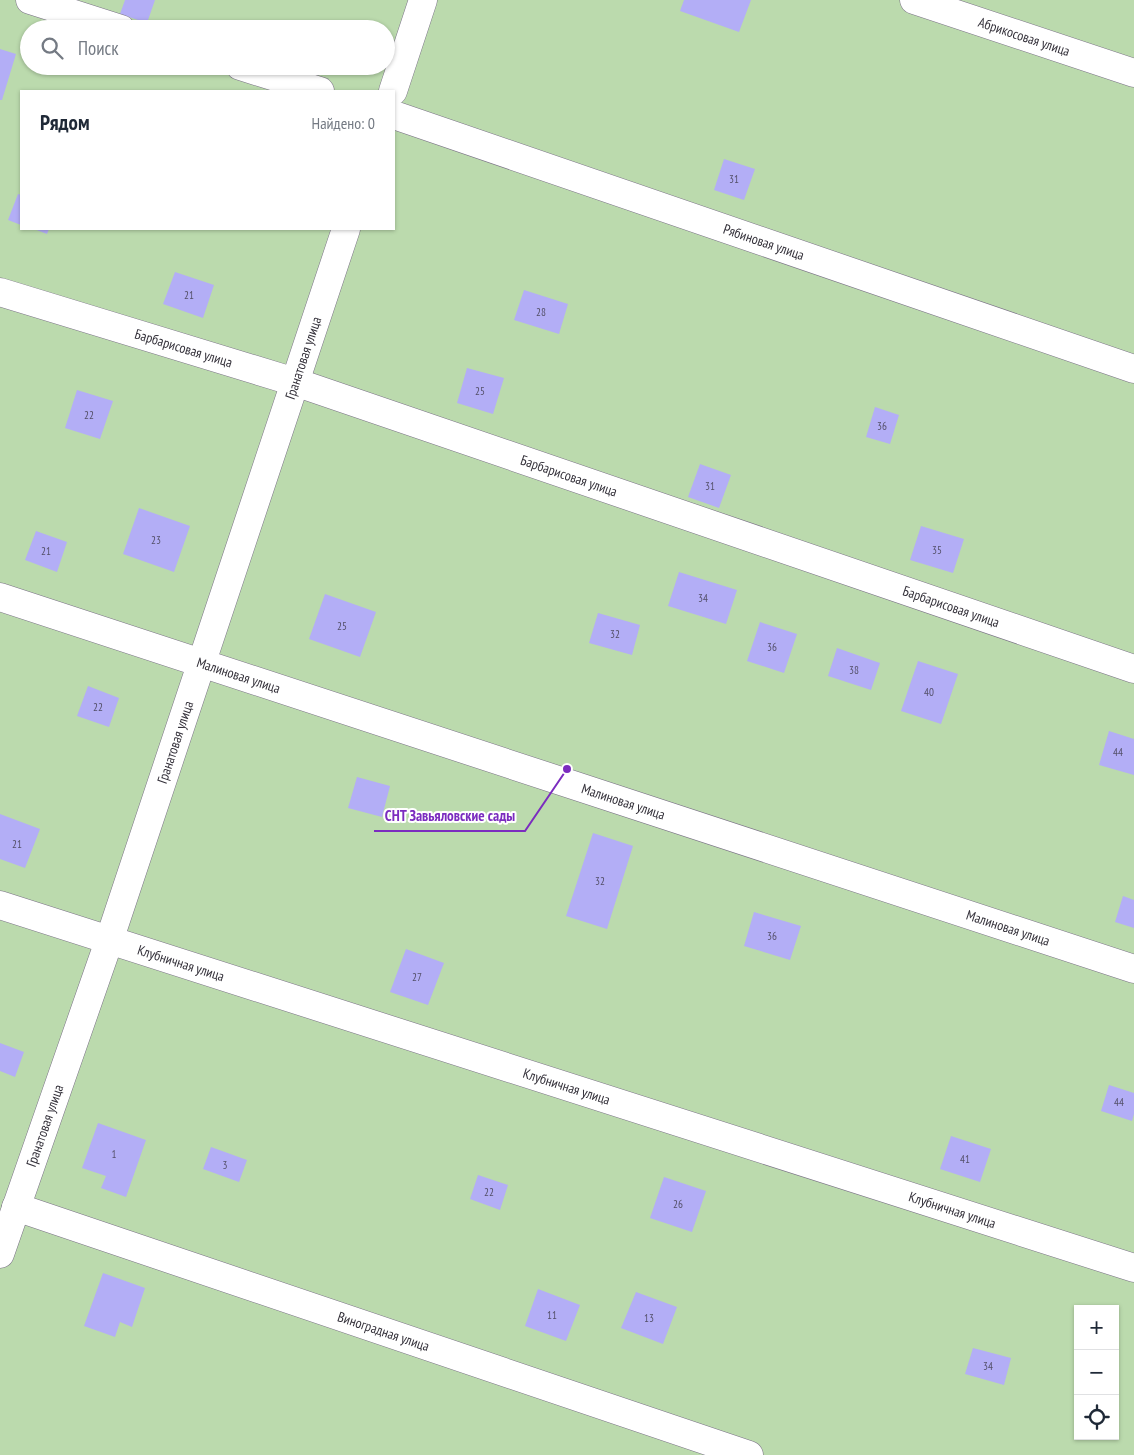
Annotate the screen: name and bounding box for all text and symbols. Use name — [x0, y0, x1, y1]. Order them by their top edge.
street label: Абрикосовая улица — [976, 13, 1072, 60]
search box — [20, 20, 395, 75]
icon: search — [38, 34, 66, 62]
text: Поиск — [78, 36, 119, 60]
text: Рядом — [40, 109, 90, 136]
text: Найдено: 0 — [312, 113, 375, 133]
house number: 31 — [729, 172, 739, 186]
street label: Рябиновая улица — [721, 220, 807, 264]
house number: 21 — [184, 288, 194, 302]
house number: 28 — [536, 305, 546, 319]
street label: Гранатовая улица — [281, 314, 325, 401]
street label: Барбарисовая улица — [133, 325, 235, 371]
house number: 25 — [475, 384, 485, 398]
house number: 22 — [84, 408, 94, 422]
house number: 36 — [877, 419, 887, 433]
street label: Барбарисовая улица — [518, 451, 620, 501]
house number: 31 — [705, 479, 715, 493]
house number: 23 — [151, 533, 161, 547]
house number: 35 — [932, 543, 942, 557]
house number: 21 — [41, 544, 51, 558]
street label: Барбарисовая улица — [901, 582, 1002, 631]
house number: 34 — [698, 591, 708, 605]
house number: 25 — [337, 619, 347, 633]
house number: 32 — [610, 627, 620, 641]
house number: 36 — [767, 640, 777, 654]
street label: Малиновая улица — [194, 653, 283, 697]
house number: 38 — [849, 663, 859, 677]
house number: 40 — [924, 685, 934, 699]
street label: Гранатовая улица — [153, 699, 197, 786]
house number: 22 — [93, 700, 103, 714]
house number: 44 — [1113, 745, 1123, 759]
street label: Малиновая улица — [579, 779, 667, 824]
callout: СНТ Завьяловские сады — [374, 801, 525, 831]
text: СНТ Завьяловские сады — [385, 806, 515, 825]
house number: 21 — [12, 837, 22, 851]
house number: 32 — [595, 874, 605, 888]
street label: Малиновая улица — [964, 906, 1052, 950]
house number: 36 — [767, 929, 777, 943]
street label: Клубничная улица — [135, 941, 227, 985]
house number: 27 — [412, 970, 422, 984]
street label: Клубничная улица — [521, 1064, 612, 1109]
street label: Гранатовая улица — [22, 1082, 67, 1169]
house number: 44 — [1114, 1095, 1124, 1109]
house number: 1 — [112, 1147, 117, 1161]
house number: 41 — [960, 1152, 970, 1166]
house number: 3 — [223, 1158, 228, 1172]
house number: 22 — [484, 1185, 494, 1199]
street label: Клубничная улица — [907, 1188, 998, 1232]
house number: 26 — [673, 1197, 683, 1211]
map controls — [1074, 1305, 1119, 1440]
button: + — [1074, 1305, 1119, 1350]
street label: Виноградная улица — [335, 1307, 432, 1355]
house number: 11 — [547, 1308, 557, 1322]
house number: 13 — [644, 1311, 654, 1325]
button: − — [1074, 1350, 1119, 1395]
house number: 34 — [983, 1359, 993, 1373]
button: locate — [1074, 1395, 1119, 1440]

